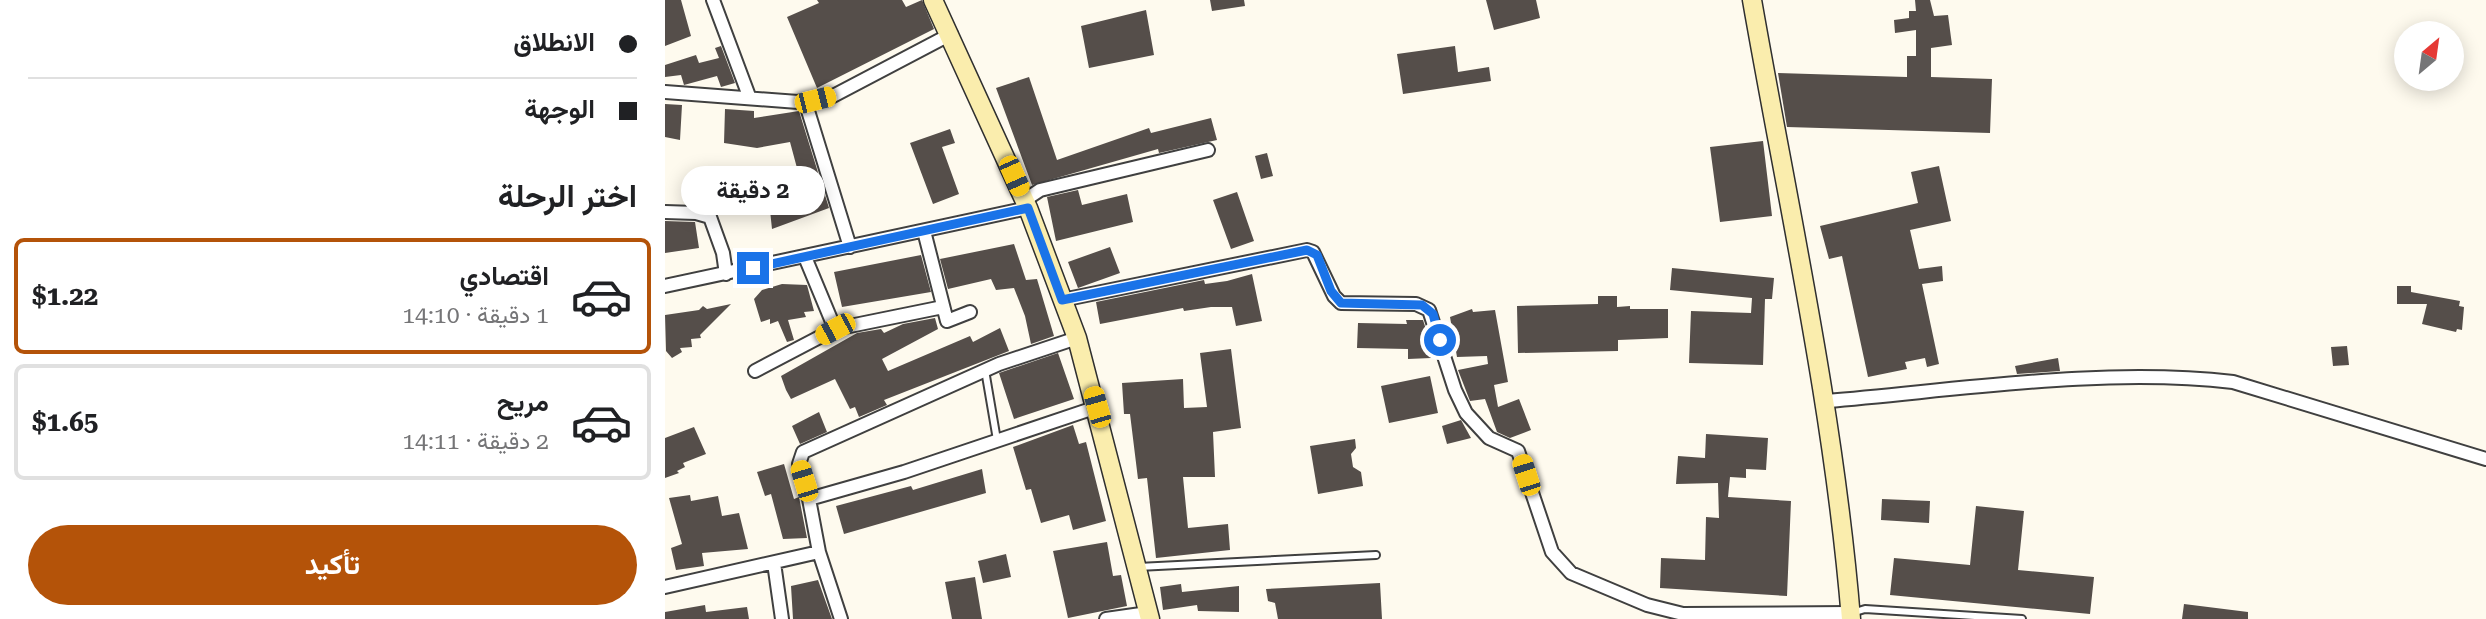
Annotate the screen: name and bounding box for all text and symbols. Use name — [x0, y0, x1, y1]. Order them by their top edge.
north arrow — [2394, 21, 2464, 91]
map controls — [2394, 21, 2464, 91]
text: الانطلاق — [513, 27, 595, 57]
car — [793, 85, 838, 115]
text: الوجهة — [524, 94, 595, 124]
car — [996, 153, 1033, 199]
callout: 2 دقيقة — [681, 166, 825, 216]
text: اختر الرحلة — [498, 177, 637, 215]
text: 2 دقيقة — [717, 177, 789, 204]
route end — [737, 252, 769, 284]
text: اقتصادي — [460, 261, 549, 291]
icon: car — [570, 265, 633, 328]
text: $1.22 — [32, 281, 98, 311]
text: 1 دقيقة · 14:10 — [402, 302, 549, 329]
car — [812, 310, 859, 348]
route start — [1424, 324, 1456, 356]
car — [1082, 384, 1113, 430]
text: مريح — [497, 387, 549, 417]
icon: car — [570, 391, 633, 454]
text: $1.65 — [32, 407, 98, 437]
text: 2 دقيقة · 14:11 — [402, 428, 549, 455]
car — [1510, 452, 1543, 498]
car — [788, 458, 821, 504]
button: تأكيد — [28, 525, 637, 605]

